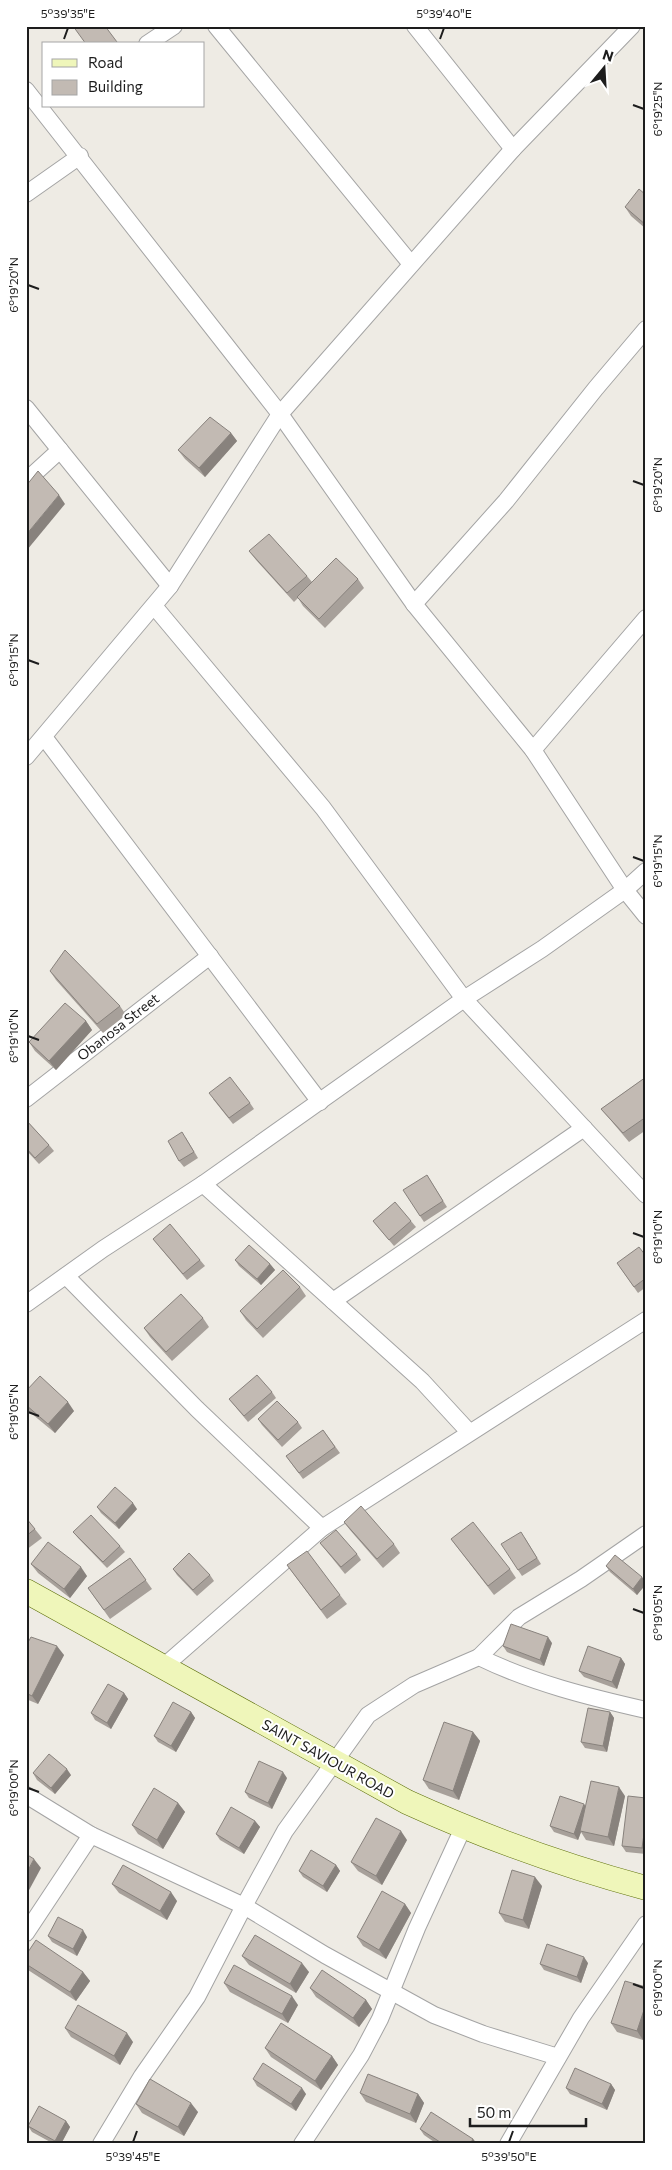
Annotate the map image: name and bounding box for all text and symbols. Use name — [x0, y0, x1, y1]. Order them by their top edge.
text: 5°39'35"E — [41, 6, 95, 20]
text: 5°39'40"E — [416, 6, 472, 20]
legend — [42, 42, 205, 108]
north arrow — [580, 42, 630, 92]
text: N — [601, 45, 616, 65]
text: Road — [88, 53, 123, 71]
text: Building — [88, 77, 143, 95]
text: 6°19'25"N — [650, 82, 664, 136]
text: 6°19'20"N — [6, 257, 20, 313]
text: 6°19'20"N — [650, 457, 664, 513]
text: 6°19'15"N — [6, 633, 20, 687]
text: 6°19'15"N — [650, 834, 664, 888]
street label: Obanosa Street — [73, 989, 162, 1064]
text: 6°19'10"N — [6, 1009, 20, 1063]
text: 6°19'10"N — [650, 1210, 664, 1264]
text: 6°19'05"N — [6, 1384, 20, 1440]
text: 6°19'05"N — [650, 1585, 664, 1641]
street label: SAINT SAVIOUR ROAD — [259, 1715, 397, 1802]
text: 6°19'00"N — [6, 1760, 20, 1816]
text: 6°19'00"N — [650, 1960, 664, 2016]
scale bar — [470, 2095, 586, 2127]
text: 50 m — [477, 2103, 511, 2121]
text: 5°39'45"E — [106, 2149, 160, 2163]
text: 5°39'50"E — [481, 2149, 537, 2163]

